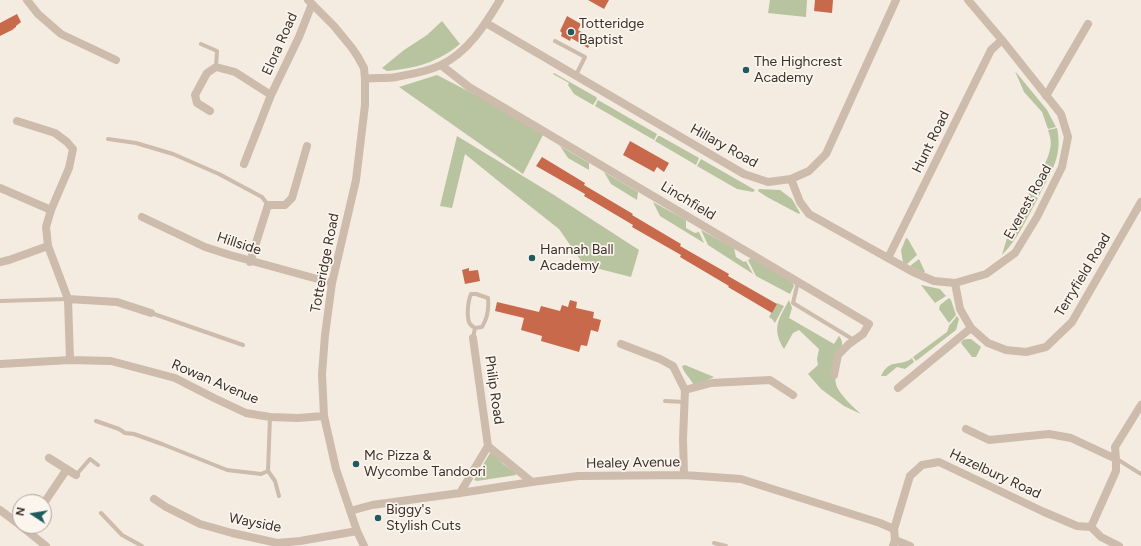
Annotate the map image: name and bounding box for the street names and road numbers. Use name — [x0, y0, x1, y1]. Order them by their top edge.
street label: Elora Road — [259, 10, 301, 78]
street label: Hunt Road — [909, 108, 953, 176]
street label: Hillary Road — [687, 121, 761, 171]
street label: Everest Road — [1001, 162, 1055, 242]
street label: Linchfield — [658, 178, 718, 224]
street label: Totteridge Road — [307, 212, 343, 314]
street label: Hillside — [215, 229, 263, 259]
street label: Terryfield Road — [1051, 230, 1115, 320]
street label: Philip Road — [481, 354, 507, 426]
street label: Rowan Avenue — [169, 356, 261, 408]
street label: Hazelbury Road — [947, 445, 1043, 503]
street label: Healey Avenue — [586, 454, 680, 472]
street label: Wayside — [227, 510, 283, 536]

